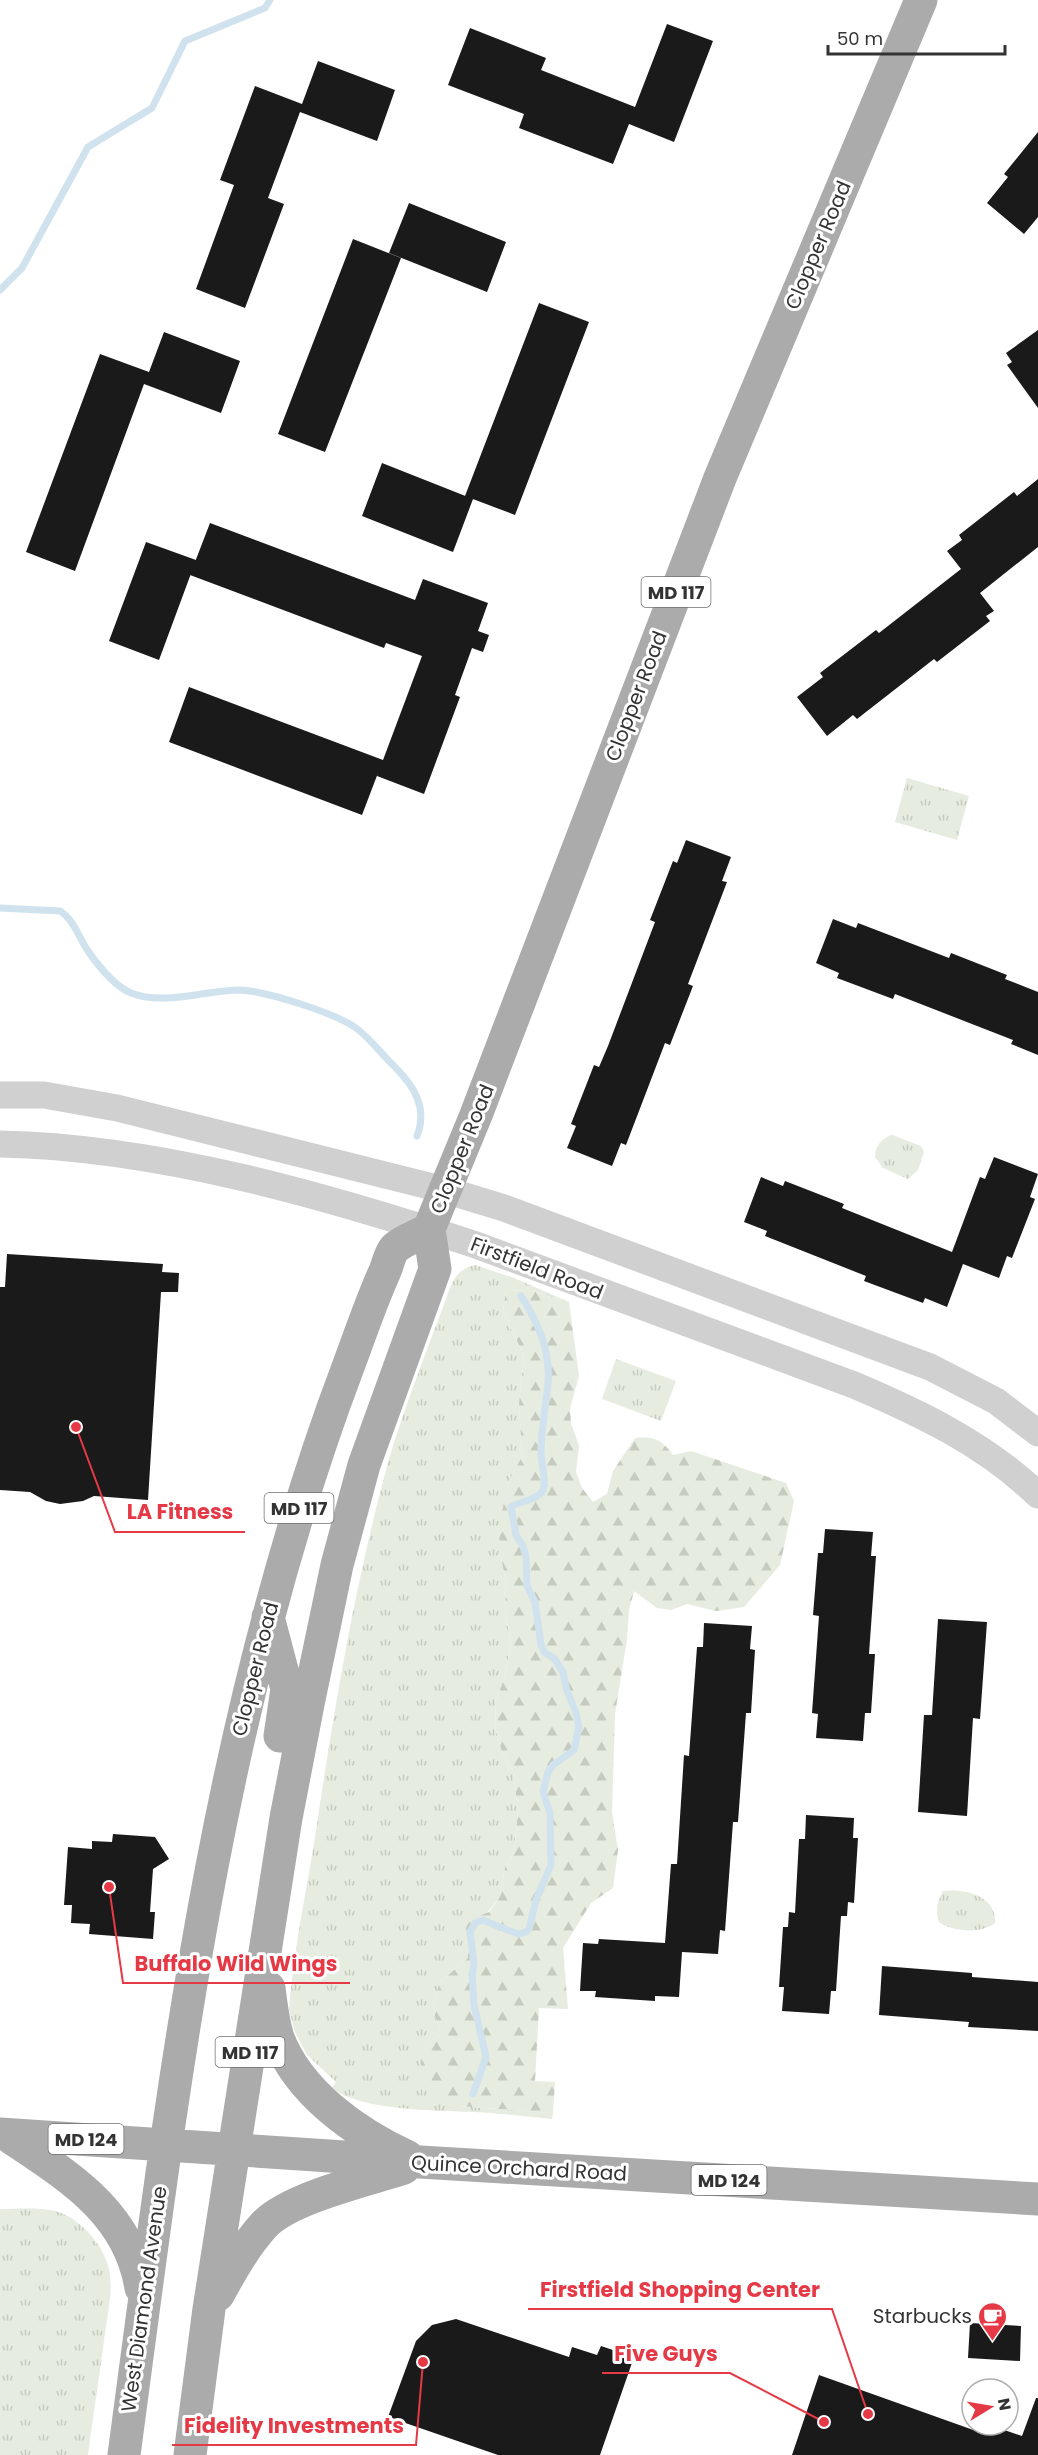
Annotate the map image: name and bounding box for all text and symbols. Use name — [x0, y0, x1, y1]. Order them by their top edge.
scale bar — [828, 18, 1005, 56]
text: 50 m — [837, 26, 883, 51]
street label: Clopper Road — [778, 176, 858, 314]
road number: MD 117 — [642, 577, 710, 607]
street label: Clopper Road — [598, 627, 674, 765]
street label: Clopper Road — [423, 1080, 501, 1218]
street label: Firstfield Road — [467, 1230, 607, 1306]
callout: LA Fitness — [115, 1493, 245, 1532]
road number: MD 117 — [264, 1493, 334, 1523]
text: LA Fitness — [127, 1497, 233, 1526]
street label: Clopper Road — [225, 1599, 285, 1739]
callout: Buffalo Wild Wings — [123, 1944, 350, 1983]
text: Buffalo Wild Wings — [134, 1949, 338, 1978]
road number: MD 117 — [216, 2037, 284, 2067]
road number: MD 124 — [48, 2124, 124, 2154]
street label: Quince Orchard Road — [410, 2148, 628, 2188]
road number: MD 124 — [692, 2165, 766, 2195]
street label: West Diamond Avenue — [114, 2184, 174, 2414]
callout: Firstfield Shopping Center — [528, 2270, 832, 2309]
text: Firstfield Shopping Center — [540, 2275, 820, 2304]
cafe icon: Starbucks — [977, 2300, 1009, 2342]
place label: Starbucks — [873, 2302, 972, 2330]
callout: Five Guys — [602, 2334, 730, 2373]
text: Five Guys — [614, 2339, 718, 2368]
north arrow — [960, 2377, 1020, 2437]
text: N — [992, 2396, 1017, 2412]
callout: Fidelity Investments — [172, 2406, 416, 2445]
text: Fidelity Investments — [184, 2411, 404, 2440]

